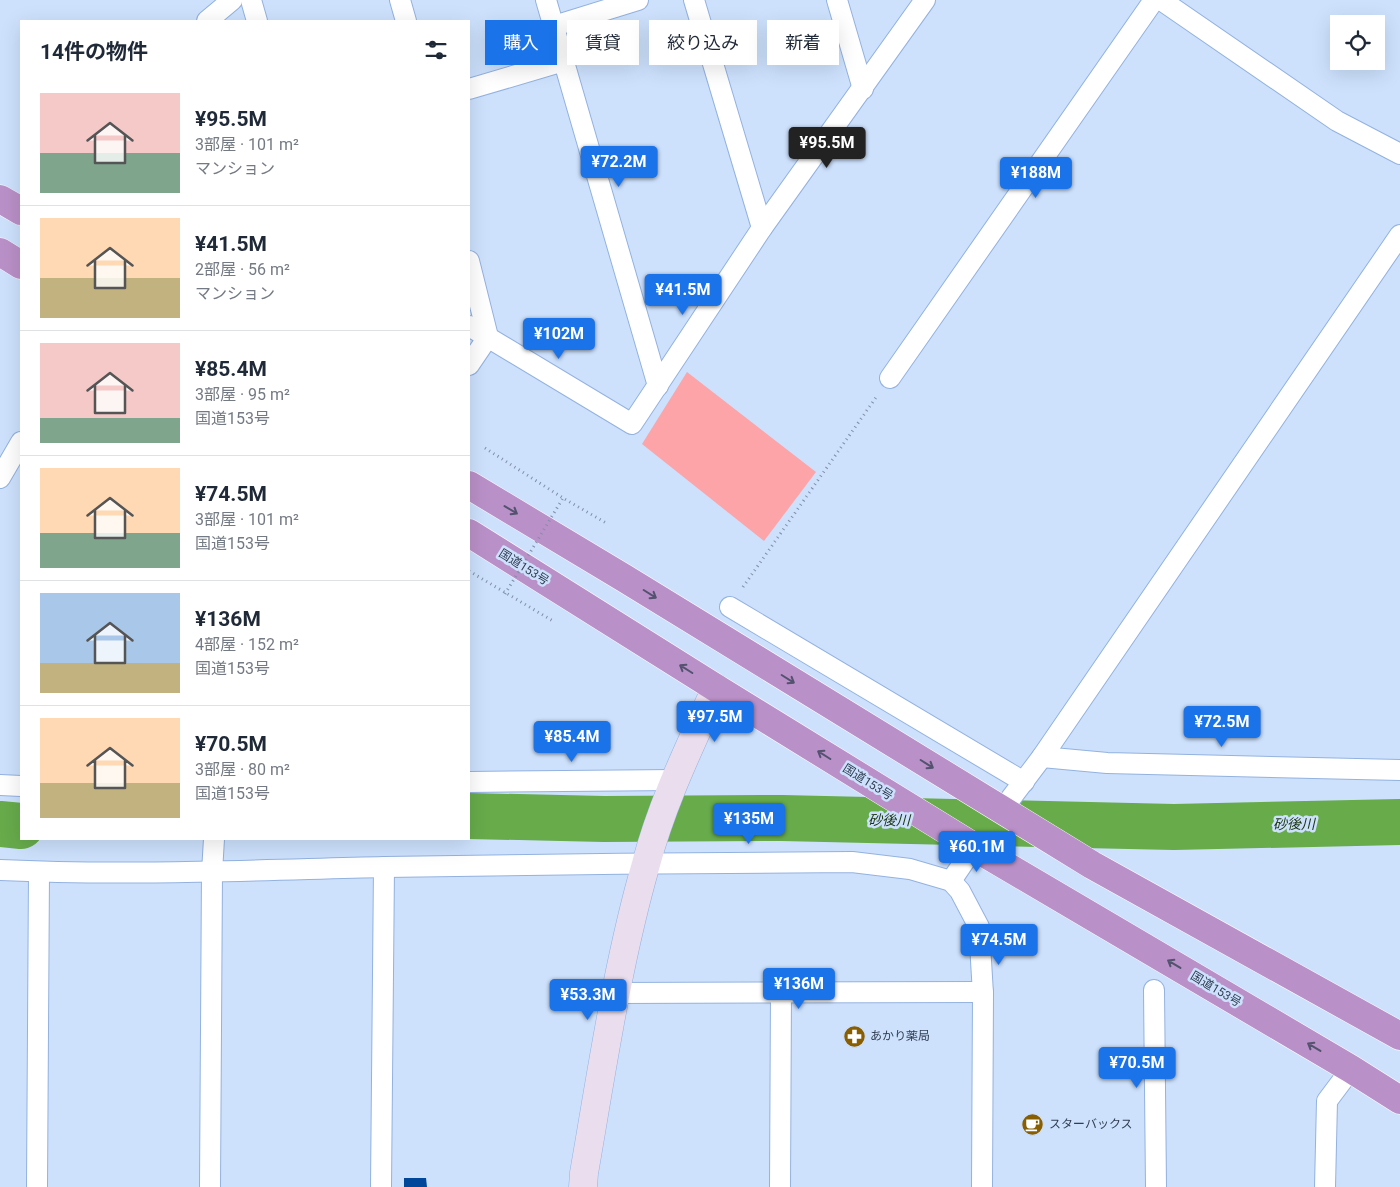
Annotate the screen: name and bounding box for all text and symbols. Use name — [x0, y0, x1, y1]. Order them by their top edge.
map controls — [1330, 15, 1385, 70]
button: locate — [1330, 15, 1385, 70]
chip: 購入 — [485, 20, 557, 65]
chip: 賃貸 — [567, 20, 639, 65]
chip: 絞り込み — [649, 20, 757, 65]
chip: 新着 — [767, 20, 839, 65]
icon: filters — [422, 36, 450, 64]
text: 14件の物件 — [40, 40, 148, 64]
text: ¥95.5M — [195, 107, 267, 131]
icon: home — [80, 113, 140, 173]
pin: ¥95.5M — [786, 126, 868, 169]
text: ¥95.5M — [800, 133, 854, 152]
text: 3部屋 · 101 m² — [195, 135, 299, 154]
pin: ¥72.2M — [578, 146, 660, 188]
text: ¥72.2M — [592, 152, 646, 171]
pin: ¥188M — [1001, 156, 1071, 199]
text: マンション — [195, 159, 275, 178]
text: ¥188M — [1011, 163, 1061, 182]
text: ¥41.5M — [195, 232, 267, 256]
icon: home — [80, 238, 140, 298]
text: 2部屋 · 56 m² — [195, 260, 290, 279]
pin: ¥41.5M — [642, 274, 724, 316]
text: ¥41.5M — [656, 280, 710, 299]
text: マンション — [195, 284, 275, 303]
pin: ¥102M — [524, 318, 594, 360]
text: ¥102M — [534, 324, 584, 343]
text: ¥85.4M — [195, 357, 267, 381]
icon: home — [80, 363, 140, 423]
text: 3部屋 · 95 m² — [195, 385, 290, 404]
text: 国道153号 — [195, 409, 270, 428]
text: ¥74.5M — [195, 482, 267, 506]
icon: home — [80, 488, 140, 548]
one-way arrow — [503, 506, 517, 516]
text: 3部屋 · 101 m² — [195, 510, 299, 529]
text: 国道153号 — [195, 534, 270, 553]
street label: 国道153号 — [496, 546, 552, 588]
one-way arrow — [642, 589, 656, 599]
text: ¥136M — [195, 607, 261, 631]
icon: home — [80, 613, 140, 673]
text: 4部屋 · 152 m² — [195, 635, 299, 654]
text: 国道153号 — [195, 659, 270, 678]
one-way arrow — [680, 664, 694, 674]
one-way arrow — [781, 674, 795, 684]
pin: ¥97.5M — [674, 700, 756, 743]
pin: ¥72.5M — [1181, 706, 1263, 748]
text: ¥97.5M — [688, 707, 742, 726]
text: ¥72.5M — [1195, 712, 1249, 731]
pin: ¥85.4M — [531, 720, 613, 763]
text: ¥85.4M — [545, 727, 599, 746]
text: ¥70.5M — [195, 732, 267, 756]
icon: home — [80, 738, 140, 798]
one-way arrow — [818, 749, 832, 759]
one-way arrow — [920, 758, 934, 769]
text: 3部屋 · 80 m² — [195, 760, 290, 779]
street label: 国道153号 — [840, 761, 896, 803]
text: 国道153号 — [195, 784, 270, 803]
pin: ¥135M — [714, 802, 784, 845]
text: ¥135M — [724, 809, 774, 828]
water label: 砂後川 — [868, 812, 912, 828]
water label: 砂後川 — [1273, 816, 1317, 832]
pin: ¥60.1M — [936, 830, 1018, 873]
text: ¥60.1M — [950, 837, 1004, 856]
pin: ¥74.5M — [958, 924, 1040, 966]
text: ¥74.5M — [972, 930, 1026, 949]
one-way arrow — [1167, 959, 1181, 969]
pin: ¥136M — [764, 968, 834, 1010]
street label: 国道153号 — [1188, 969, 1244, 1009]
text: ¥136M — [774, 974, 824, 993]
pin: ¥53.3M — [547, 978, 629, 1021]
text: ¥53.3M — [561, 985, 615, 1004]
pharmacy icon: あかり薬局 — [842, 1024, 866, 1048]
place label: あかり薬局 — [870, 1029, 930, 1043]
one-way arrow — [1306, 1042, 1321, 1052]
pin: ¥70.5M — [1096, 1046, 1178, 1089]
text: ¥70.5M — [1110, 1053, 1164, 1072]
cafe icon: スターバックス — [1021, 1112, 1045, 1136]
place label: スターバックス — [1049, 1117, 1133, 1131]

